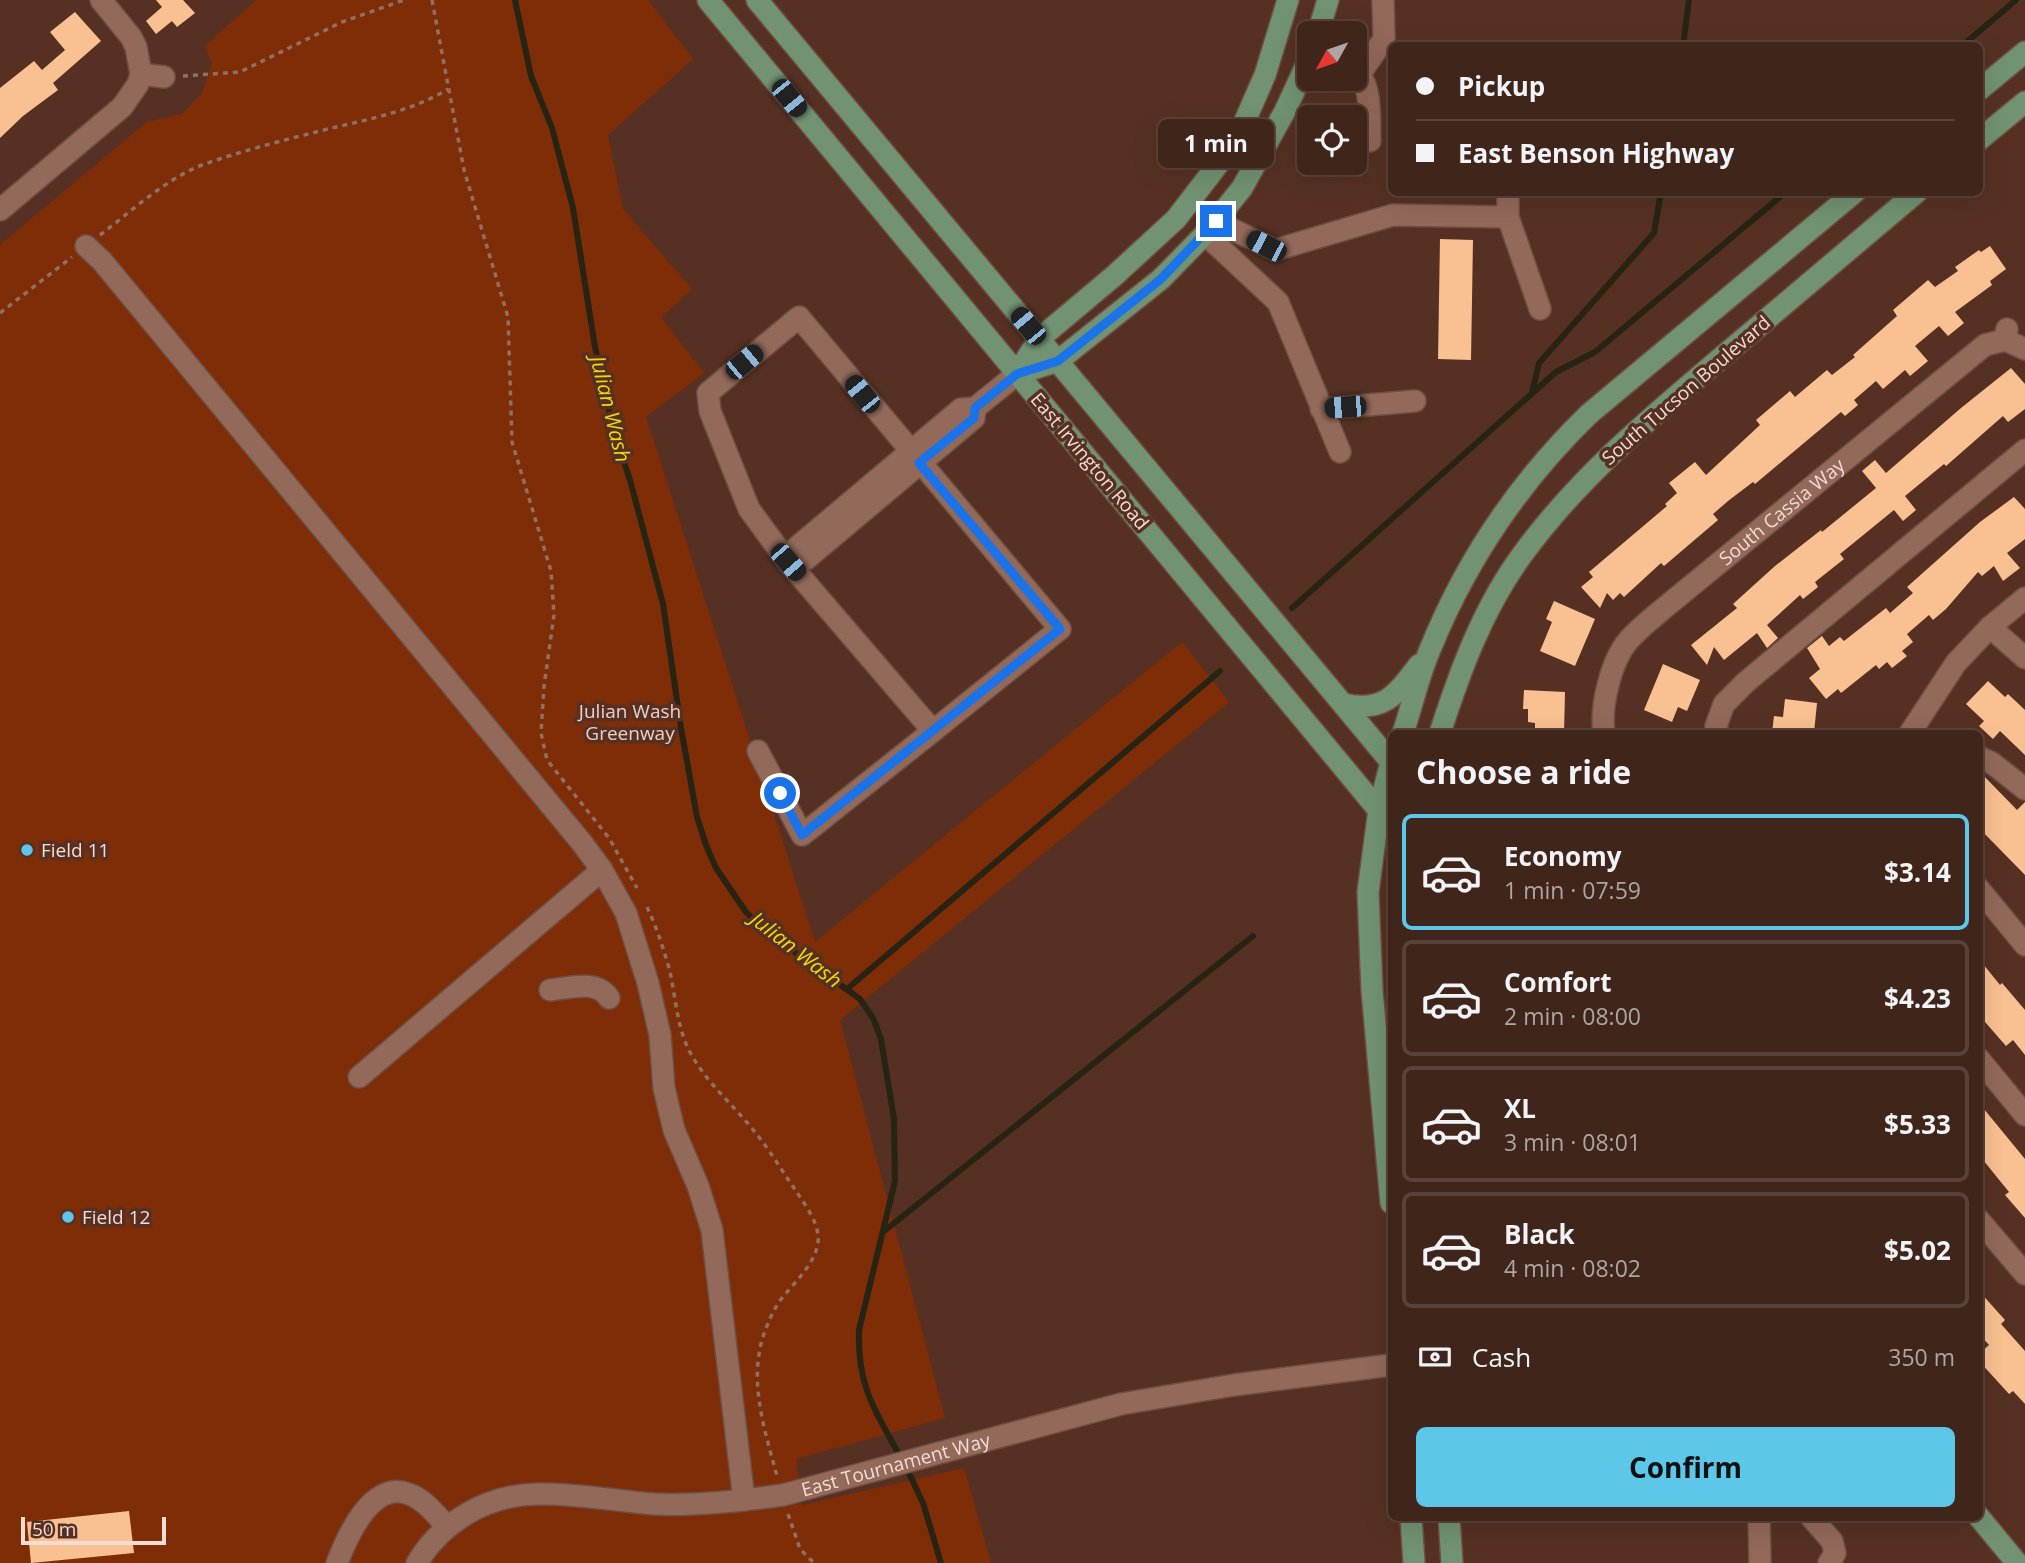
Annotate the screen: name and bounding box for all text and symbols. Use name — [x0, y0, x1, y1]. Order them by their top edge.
north arrow — [1297, 21, 1367, 91]
map controls — [1297, 21, 1367, 175]
text: Pickup — [1458, 68, 1545, 104]
car — [768, 75, 811, 121]
button: locate — [1297, 105, 1367, 175]
callout: 1 min — [1158, 120, 1274, 168]
text: 1 min — [1184, 127, 1248, 159]
text: East Benson Highway — [1458, 135, 1734, 171]
route end — [1200, 205, 1232, 237]
car — [1243, 227, 1290, 265]
car — [1007, 303, 1050, 349]
street label: South Tucson Boulevard — [1596, 310, 1776, 470]
car — [722, 340, 767, 384]
water label: Julian Wash — [583, 349, 638, 465]
car — [841, 371, 884, 417]
street label: East Irvington Road — [1025, 387, 1155, 535]
car — [1324, 395, 1367, 419]
street label: South Cassia Way — [1713, 452, 1850, 571]
car — [767, 539, 810, 585]
park label: Julian Wash Greenway — [577, 698, 681, 746]
text: Choose a ride — [1416, 750, 1631, 793]
route start — [764, 777, 796, 809]
place label: Field 11 — [41, 837, 109, 863]
text: Economy — [1504, 838, 1622, 874]
icon: car — [1420, 841, 1483, 904]
marker: Field 11 — [19, 842, 35, 858]
text: $3.14 — [1884, 854, 1951, 890]
text: 1 min · 07:59 — [1504, 874, 1641, 906]
water label: Julian Wash — [742, 902, 848, 994]
text: Comfort — [1504, 964, 1611, 1000]
icon: car — [1420, 967, 1483, 1030]
text: $4.23 — [1884, 980, 1951, 1016]
text: 2 min · 08:00 — [1504, 1000, 1641, 1032]
text: XL — [1504, 1090, 1536, 1126]
icon: car — [1420, 1093, 1483, 1156]
text: $5.33 — [1884, 1106, 1951, 1142]
text: 3 min · 08:01 — [1504, 1126, 1641, 1158]
place label: Field 12 — [82, 1204, 150, 1230]
marker: Field 12 — [60, 1209, 76, 1225]
text: Black — [1504, 1216, 1575, 1252]
icon: car — [1420, 1219, 1483, 1282]
text: $5.02 — [1884, 1232, 1951, 1268]
text: 4 min · 08:02 — [1504, 1252, 1641, 1284]
icon: cash — [1416, 1338, 1454, 1376]
text: Cash — [1472, 1339, 1531, 1375]
text: 350 m — [1888, 1341, 1955, 1373]
street label: East Tournament Way — [798, 1427, 993, 1503]
button: Confirm — [1416, 1427, 1955, 1507]
scale bar — [21, 1514, 166, 1546]
text: 50 m — [32, 1516, 76, 1542]

